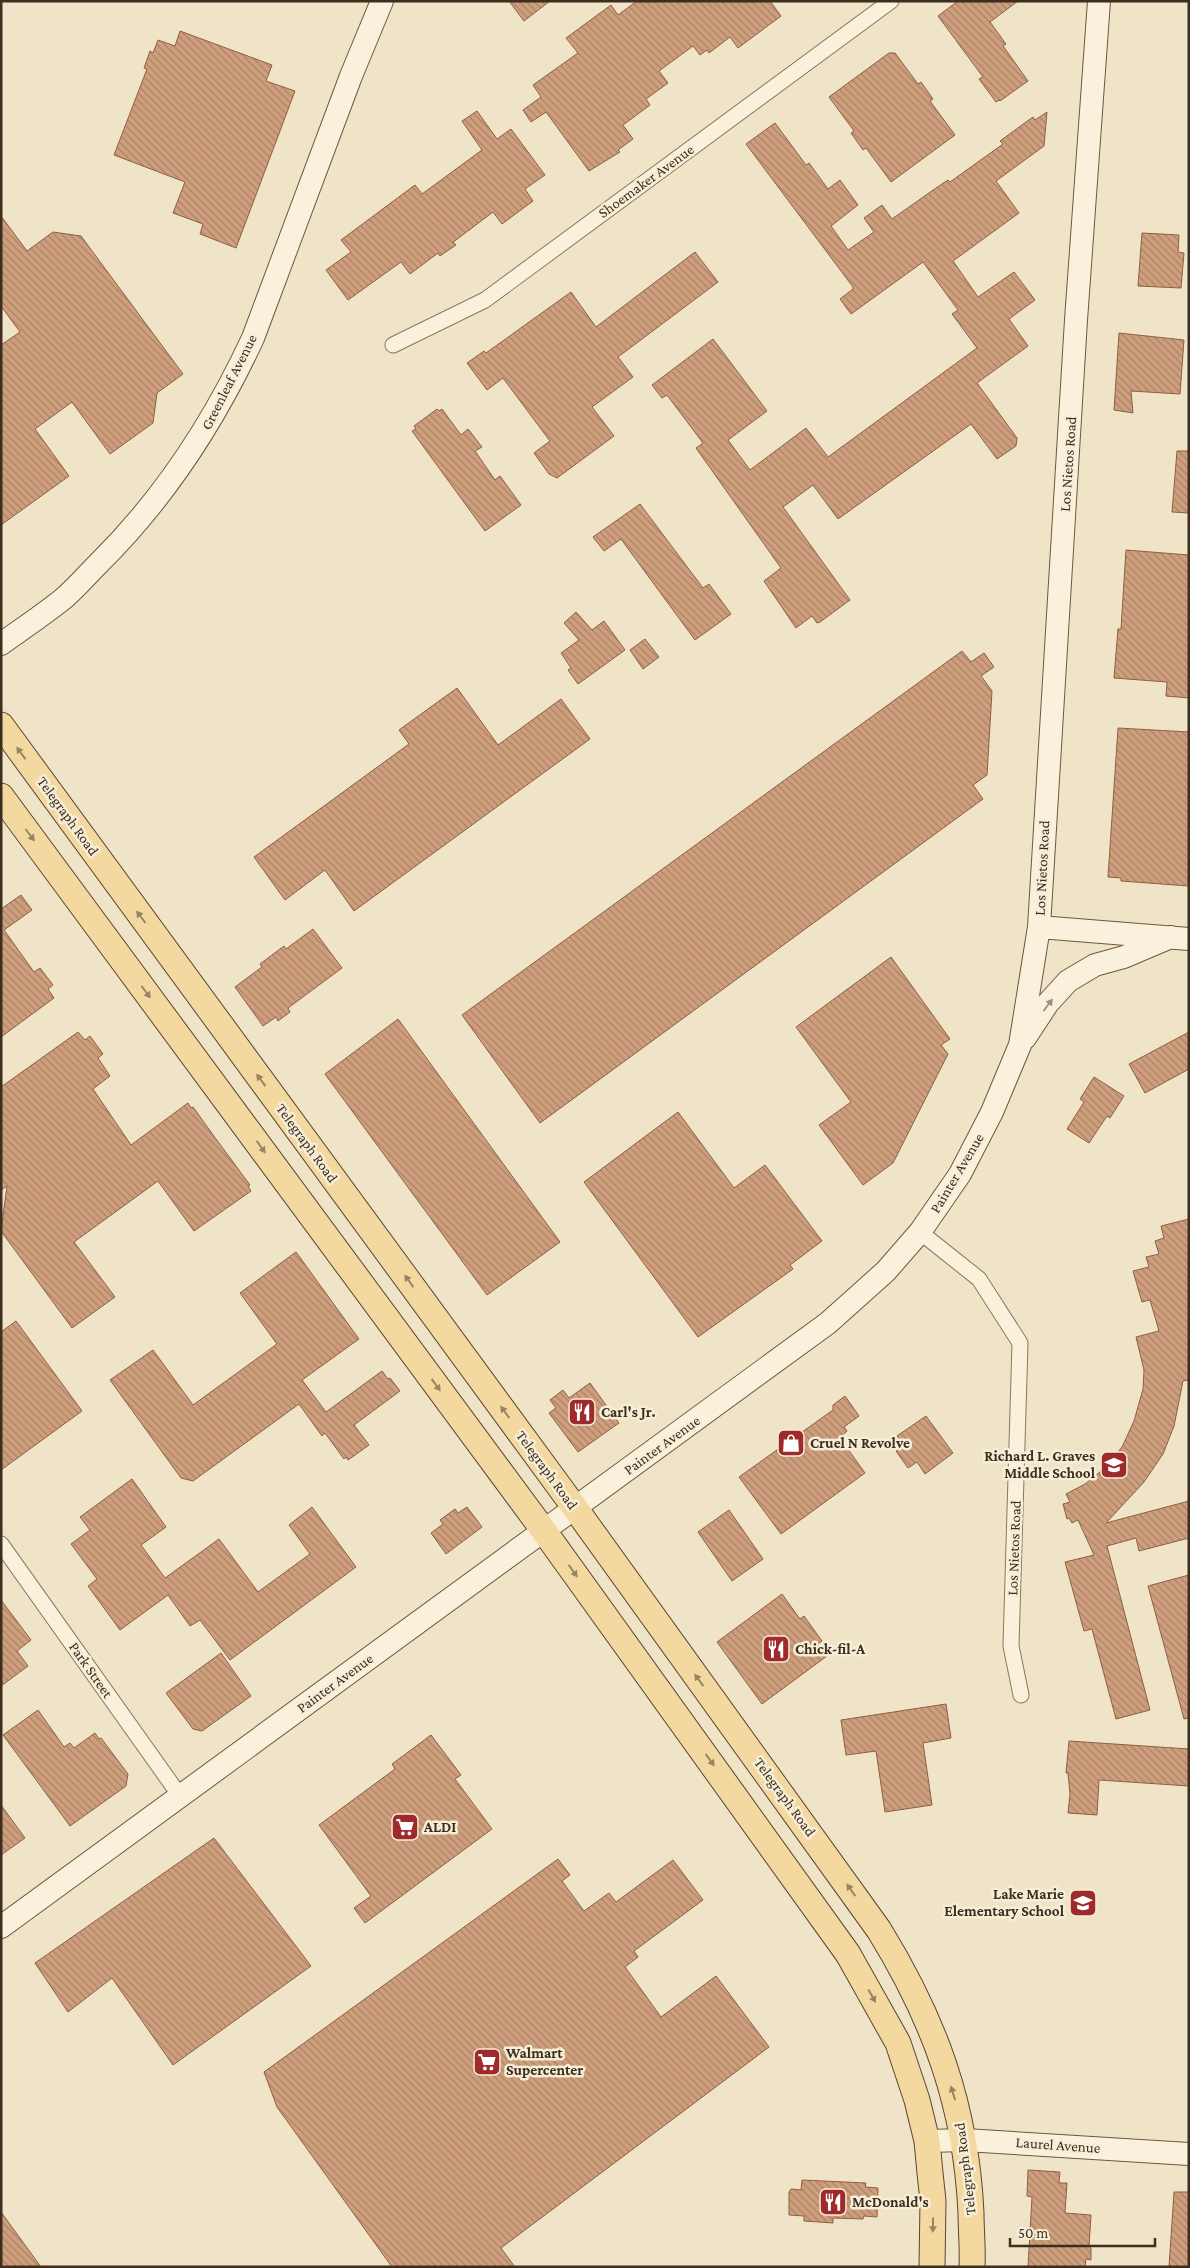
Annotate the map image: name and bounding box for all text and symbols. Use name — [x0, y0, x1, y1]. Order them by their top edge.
street label: Shoemaker Avenue — [595, 141, 697, 221]
street label: Greenleaf Avenue — [198, 331, 260, 432]
street label: Los Nietos Road — [1057, 416, 1079, 512]
one-way arrow — [16, 747, 27, 760]
street label: Telegraph Road — [33, 774, 102, 859]
street label: Los Nietos Road — [1032, 820, 1052, 916]
one-way arrow — [25, 828, 35, 842]
one-way arrow — [136, 910, 146, 924]
one-way arrow — [141, 985, 151, 999]
one-way arrow — [1042, 999, 1053, 1012]
one-way arrow — [256, 1073, 266, 1087]
street label: Telegraph Road — [272, 1101, 341, 1186]
street label: Painter Avenue — [927, 1130, 987, 1216]
one-way arrow — [255, 1140, 266, 1153]
one-way arrow — [404, 1274, 414, 1288]
one-way arrow — [431, 1378, 441, 1391]
restaurant icon: Carl's Jr. — [567, 1397, 597, 1427]
place label: Carl's Jr. — [601, 1404, 656, 1420]
one-way arrow — [500, 1405, 510, 1419]
street label: Painter Avenue — [621, 1412, 703, 1478]
street label: Telegraph Road — [512, 1428, 581, 1513]
shop icon: Cruel N Revolve — [776, 1428, 806, 1458]
place label: Cruel N Revolve — [810, 1435, 910, 1451]
place label: Richard L. Graves Middle School — [984, 1448, 1096, 1481]
school or university icon: Richard L. Graves Middle School — [1099, 1450, 1129, 1480]
street label: Los Nietos Road — [1004, 1500, 1024, 1596]
one-way arrow — [567, 1564, 577, 1577]
restaurant icon: Chick-fil-A — [761, 1634, 791, 1664]
street label: Park Street — [66, 1639, 117, 1702]
place label: Chick-fil-A — [795, 1641, 866, 1657]
street label: Painter Avenue — [294, 1650, 376, 1716]
one-way arrow — [694, 1673, 704, 1687]
one-way arrow — [705, 1753, 715, 1767]
street label: Telegraph Road — [750, 1755, 819, 1840]
supermarket icon: ALDI — [390, 1812, 420, 1842]
place label: ALDI — [423, 1819, 456, 1835]
one-way arrow — [846, 1884, 856, 1897]
place label: Lake Marie Elementary School — [944, 1886, 1065, 1919]
school or university icon: Lake Marie Elementary School — [1068, 1888, 1098, 1918]
one-way arrow — [868, 1989, 876, 2004]
place label: Walmart Supercenter — [505, 2045, 583, 2078]
supermarket icon: Walmart Supercenter — [472, 2047, 502, 2077]
one-way arrow — [948, 2085, 956, 2100]
street label: Telegraph Road — [951, 2122, 980, 2216]
street label: Laurel Avenue — [1015, 2134, 1101, 2156]
restaurant icon: McDonald's — [818, 2187, 848, 2217]
place label: McDonald's — [852, 2194, 929, 2210]
scale bar — [1010, 2216, 1155, 2248]
one-way arrow — [929, 2217, 937, 2233]
text: 50 m — [1018, 2225, 1048, 2241]

